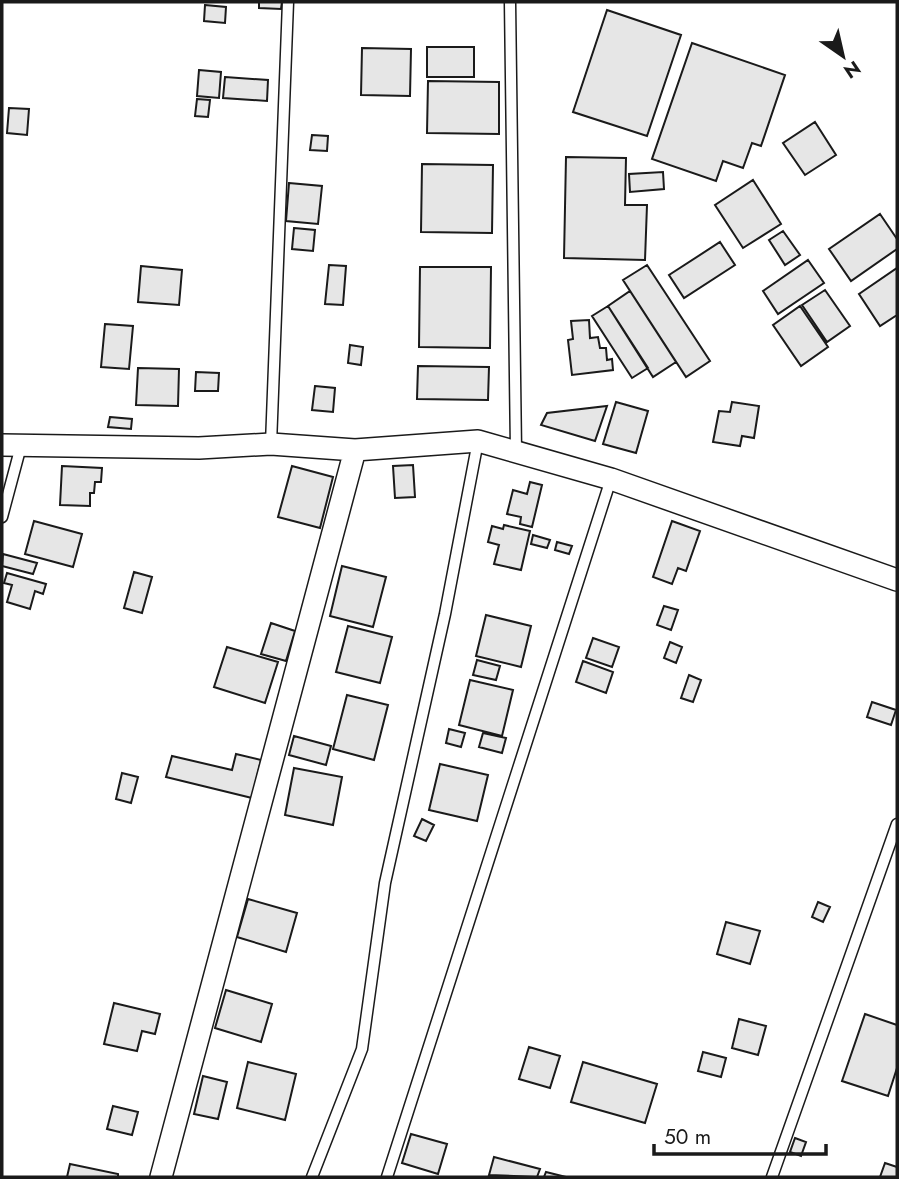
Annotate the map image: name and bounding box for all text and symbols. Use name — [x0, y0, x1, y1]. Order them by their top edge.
north arrow — [808, 21, 878, 91]
text: N — [838, 54, 866, 85]
scale bar — [654, 1112, 825, 1156]
text: 50 m — [664, 1122, 711, 1152]

